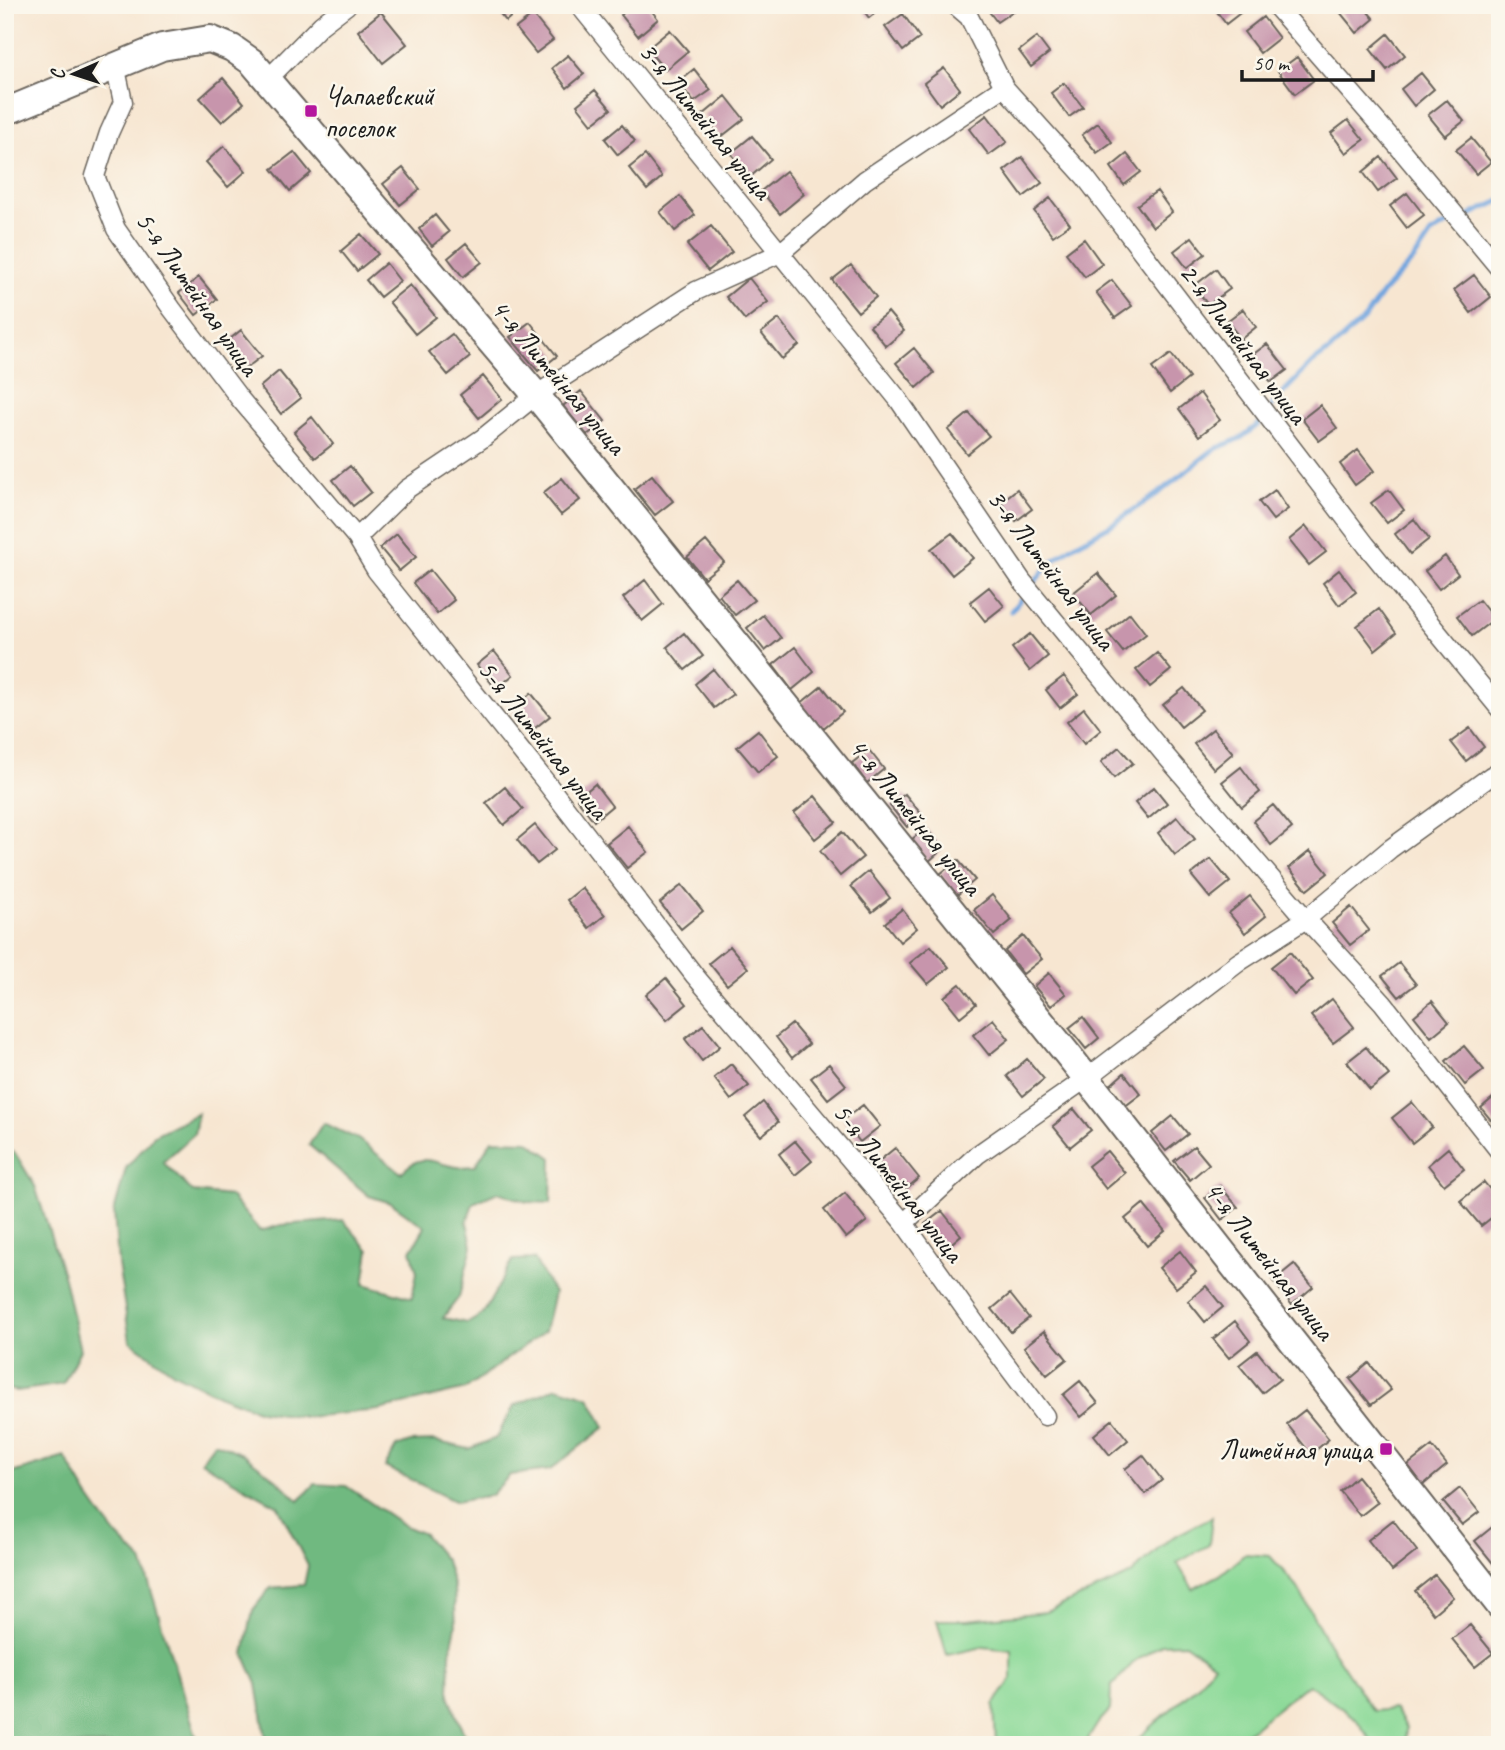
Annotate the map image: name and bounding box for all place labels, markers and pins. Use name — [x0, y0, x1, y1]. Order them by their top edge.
place label: Чапаевский поселок — [325, 78, 435, 145]
marker: Чапаевский поселок — [303, 103, 319, 119]
place label: Литейная улица — [1220, 1432, 1374, 1467]
marker: Литейная улица — [1378, 1441, 1394, 1457]

